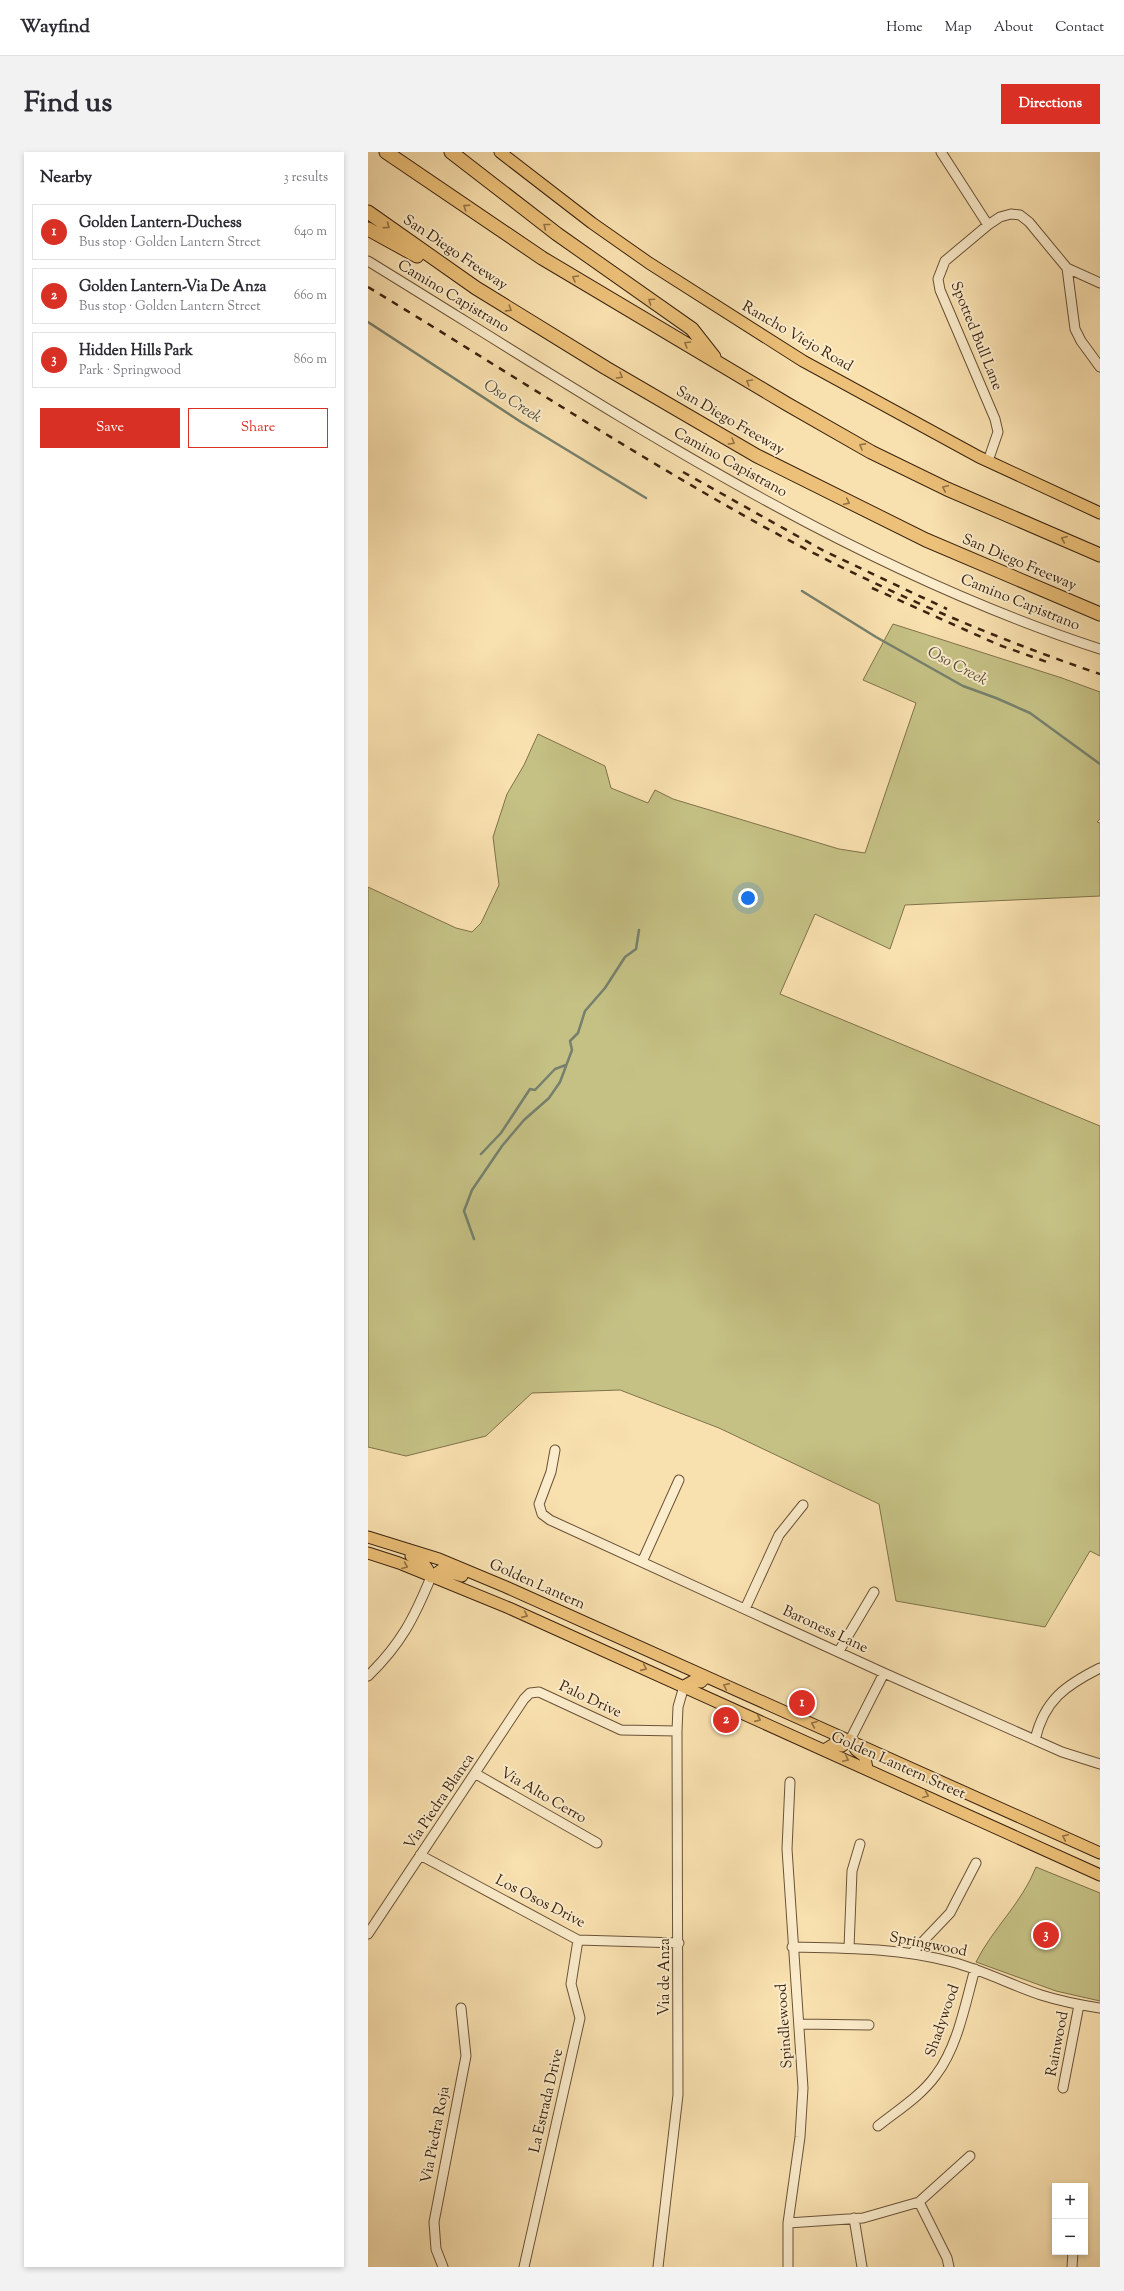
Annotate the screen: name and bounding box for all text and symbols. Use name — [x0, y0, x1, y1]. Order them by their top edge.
text: Wayfind — [20, 14, 90, 41]
text: Home — [886, 18, 923, 38]
text: Map — [945, 18, 972, 38]
text: About — [994, 18, 1033, 38]
text: Contact — [1055, 18, 1104, 38]
text: Find us — [24, 84, 112, 124]
button: Directions — [1001, 84, 1100, 124]
text: Nearby — [40, 166, 92, 190]
text: 3 results — [283, 169, 328, 187]
one-way arrow — [464, 205, 471, 212]
street label: San Diego Freeway — [398, 210, 512, 296]
text: Golden Lantern-Duchess — [79, 213, 242, 234]
one-way arrow — [383, 221, 390, 228]
text: 1 — [52, 223, 56, 241]
text: 640 m — [294, 223, 327, 241]
one-way arrow — [544, 224, 551, 231]
text: Bus stop · Golden Lantern Street — [79, 234, 261, 252]
street label: Camino Capistrano — [393, 255, 513, 339]
one-way arrow — [572, 275, 579, 282]
text: Golden Lantern-Via De Anza — [79, 277, 267, 298]
street label: Spotted Bull Lane — [945, 278, 1007, 394]
text: 2 — [51, 287, 57, 305]
text: 660 m — [294, 287, 327, 305]
street label: Rancho Viejo Road — [738, 297, 857, 378]
text: Bus stop · Golden Lantern Street — [79, 298, 261, 316]
one-way arrow — [649, 299, 656, 306]
one-way arrow — [505, 304, 512, 311]
text: Hidden Hills Park — [79, 341, 193, 362]
one-way arrow — [684, 342, 691, 349]
text: 3 — [51, 351, 57, 369]
text: 860 m — [294, 351, 327, 369]
text: Park · Springwood — [79, 362, 181, 380]
one-way arrow — [616, 372, 623, 379]
water label: Oso Creek — [478, 375, 546, 429]
one-way arrow — [746, 379, 753, 386]
street label: San Diego Freeway — [672, 381, 789, 461]
button: Save — [40, 408, 180, 448]
button: Share — [188, 408, 328, 448]
street label: Camino Capistrano — [669, 423, 791, 503]
one-way arrow — [728, 437, 735, 444]
one-way arrow — [859, 444, 866, 451]
one-way arrow — [941, 485, 949, 493]
one-way arrow — [843, 497, 851, 505]
street label: San Diego Freeway — [959, 529, 1080, 597]
one-way arrow — [1061, 536, 1069, 544]
street label: Camino Capistrano — [957, 569, 1083, 637]
water label: Oso Creek — [923, 642, 991, 692]
your location — [738, 888, 758, 908]
street label: Golden Lantern — [486, 1554, 588, 1616]
one-way arrow — [401, 1561, 408, 1569]
street label: Baroness Lane — [779, 1601, 871, 1659]
one-way arrow — [521, 1610, 529, 1618]
one-way arrow — [640, 1664, 647, 1672]
street label: Palo Drive — [555, 1676, 625, 1724]
one-way arrow — [723, 1682, 730, 1690]
pin: 1 — [789, 1688, 815, 1718]
pin: 2 — [713, 1705, 739, 1735]
one-way arrow — [754, 1714, 761, 1722]
one-way arrow — [811, 1721, 819, 1729]
street label: Golden Lantern Street — [827, 1727, 969, 1805]
street label: Via Piedra Blanca — [400, 1750, 480, 1854]
one-way arrow — [841, 1754, 849, 1762]
street label: Via Alto Cerro — [496, 1763, 590, 1829]
one-way arrow — [921, 1790, 929, 1798]
one-way arrow — [1061, 1834, 1069, 1842]
street label: Los Osos Drive — [491, 1870, 589, 1934]
pin: 3 — [1033, 1920, 1059, 1950]
street label: Springwood — [887, 1927, 969, 1963]
street label: Via de Anza — [655, 1938, 676, 2016]
street label: Shadywood — [921, 1981, 965, 2060]
street label: Spindlewood — [772, 1982, 798, 2069]
street label: Rainwood — [1041, 2009, 1075, 2078]
street label: La Estrada Drive — [525, 2047, 569, 2155]
street label: Via Piedra Roja — [416, 2085, 456, 2185]
map controls — [1052, 2183, 1088, 2255]
button: + — [1052, 2183, 1088, 2219]
button: − — [1052, 2219, 1088, 2255]

